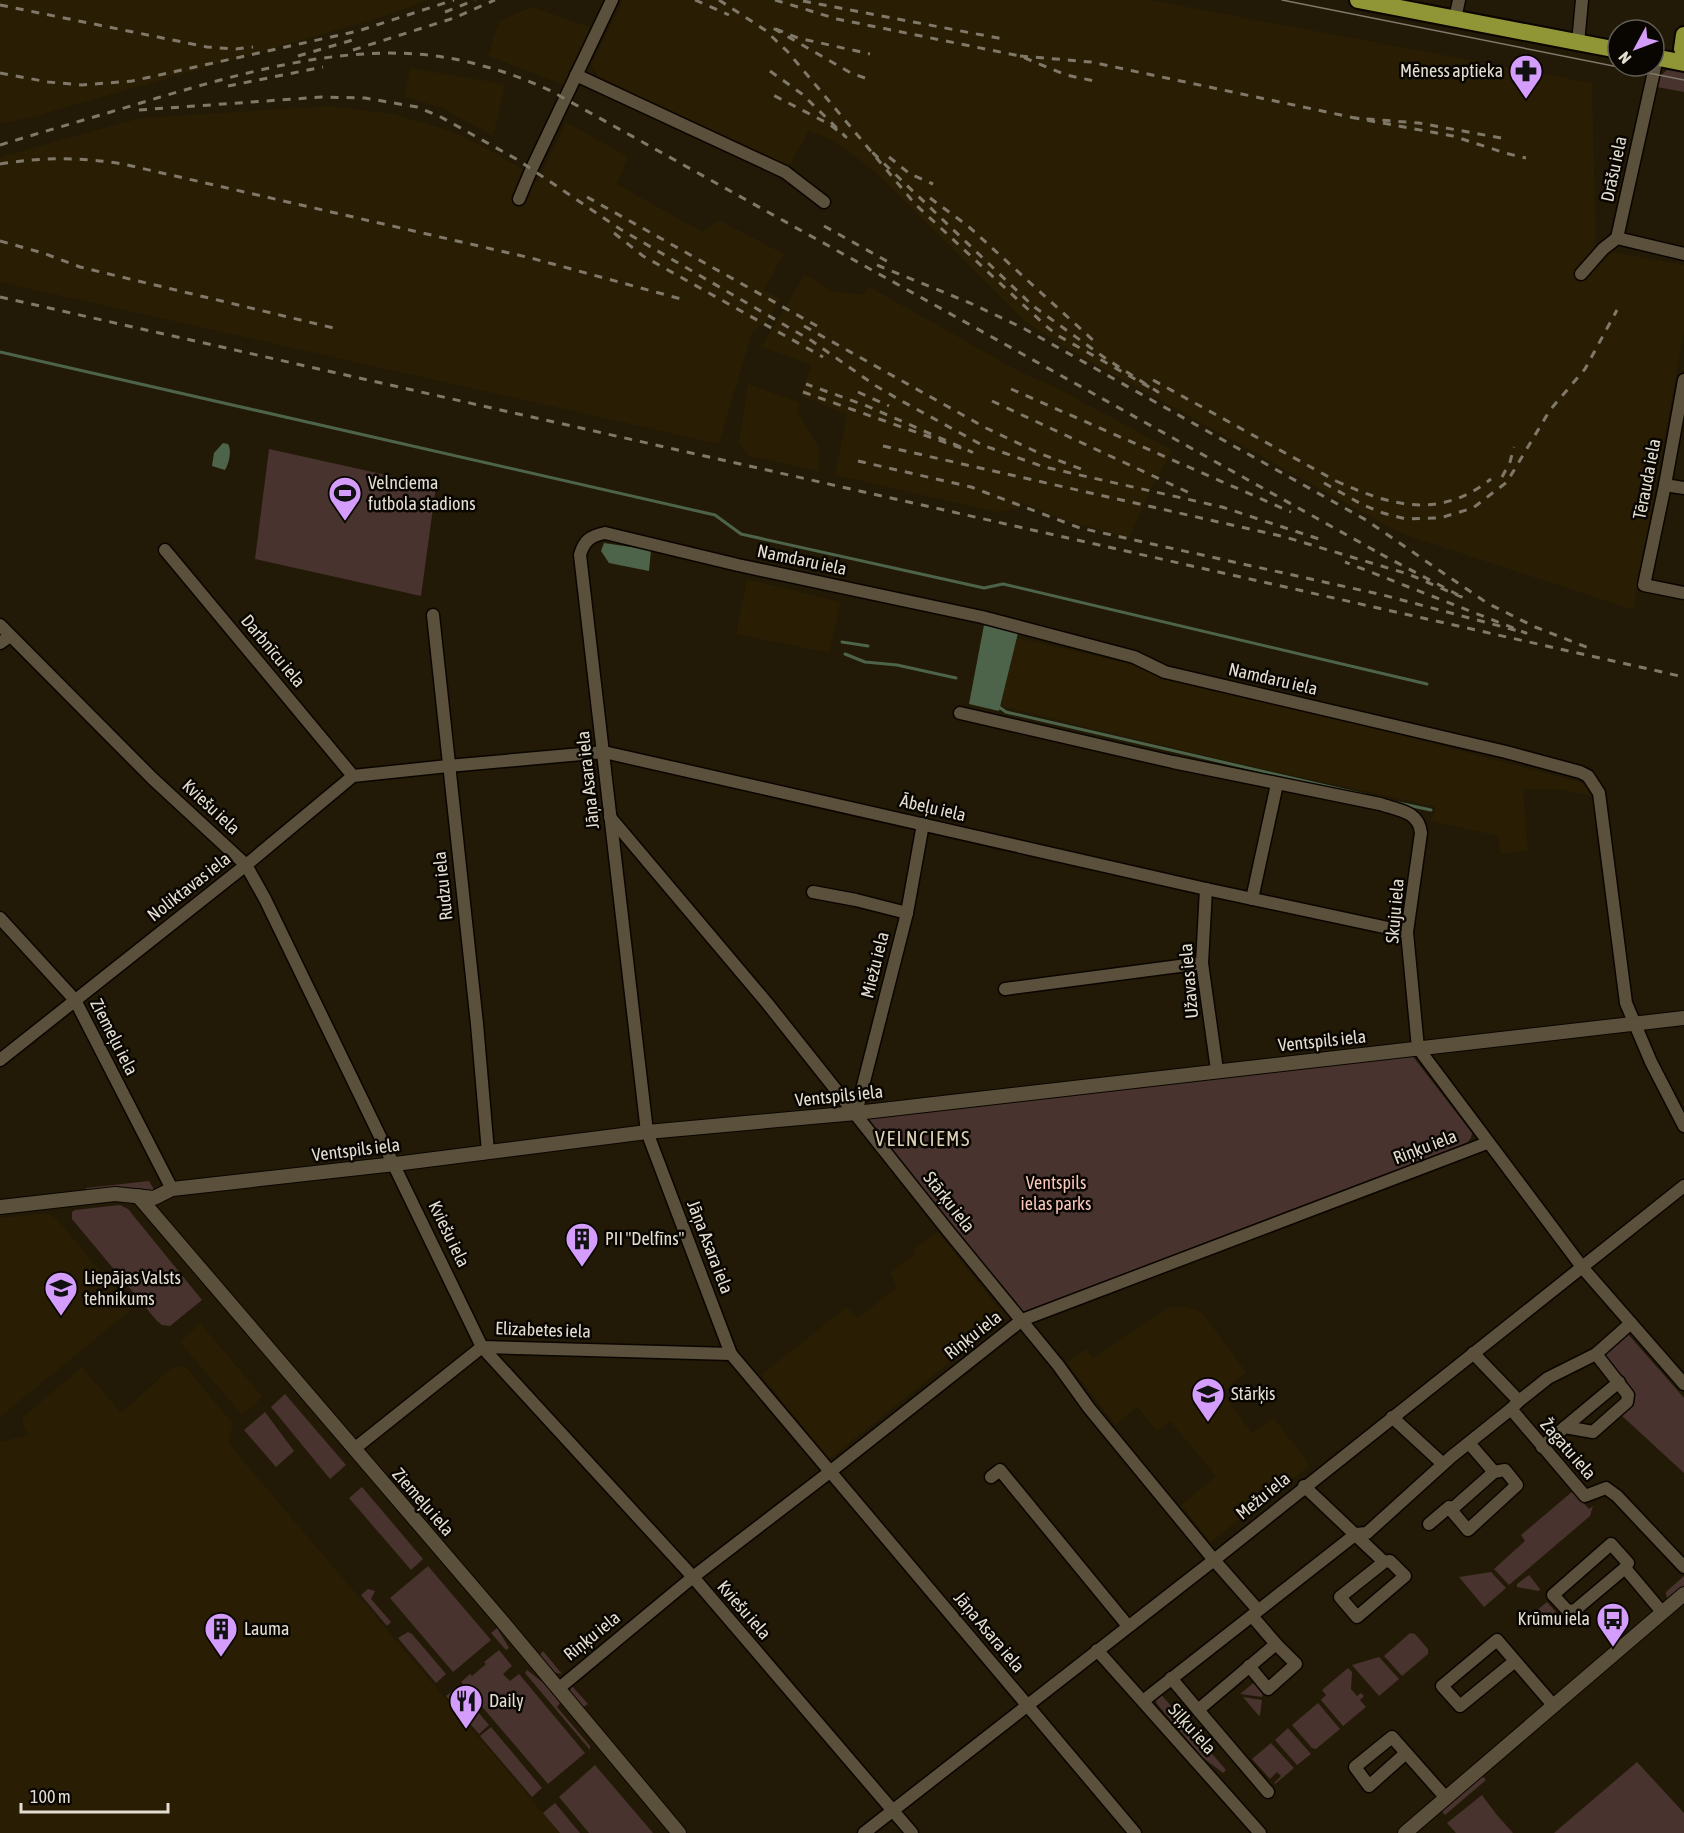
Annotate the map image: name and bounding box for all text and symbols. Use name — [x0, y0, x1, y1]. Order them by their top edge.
north arrow — [1606, 18, 1666, 78]
text: N — [1615, 48, 1635, 67]
pharmacy icon: Mēness aptieka — [1508, 53, 1544, 100]
place label: Mēness aptieka — [1400, 60, 1503, 81]
street label: Drāšu iela — [1596, 134, 1631, 204]
street label: Tērauda iela — [1628, 437, 1665, 521]
place label: Velnciema futbola stadions — [368, 472, 476, 514]
sports icon: Velnciema futbola stadions — [327, 475, 363, 522]
street label: Namdaru iela — [756, 540, 849, 579]
street label: Darbnīcu iela — [237, 610, 310, 691]
street label: Namdaru iela — [1227, 658, 1320, 699]
street label: Jāņa Asara iela — [572, 730, 603, 830]
street label: Kviešu iela — [178, 775, 244, 839]
street label: Ābeļu iela — [898, 790, 968, 825]
street label: Noliktavas iela — [143, 848, 234, 925]
street label: Rudzu iela — [428, 850, 457, 922]
street label: Skuju iela — [1381, 878, 1408, 944]
street label: Miežu iela — [856, 930, 893, 1000]
street label: Užavas iela — [1175, 943, 1202, 1019]
street label: Ziemeļu iela — [86, 995, 143, 1078]
street label: Ventspils iela — [1277, 1025, 1367, 1056]
street label: Ventspils iela — [794, 1080, 884, 1111]
street label: Riņķu iela — [1390, 1125, 1460, 1168]
district label: VELNCIEMS — [875, 1127, 971, 1150]
street label: Ventspils iela — [311, 1134, 401, 1165]
street label: Stārķu iela — [919, 1167, 980, 1236]
park label: Ventspils ielas parks — [1021, 1172, 1091, 1214]
street label: Kviešu iela — [424, 1197, 474, 1270]
street label: Jāņa Asara iela — [683, 1197, 738, 1297]
building icon: PII "Delfīns" — [564, 1221, 600, 1268]
place label: PII "Delfīns" — [605, 1228, 685, 1249]
place label: Liepājas Valsts tehnikums — [84, 1267, 181, 1309]
school or university icon: Liepājas Valsts tehnikums — [43, 1270, 79, 1317]
street label: Riņķu iela — [940, 1306, 1005, 1363]
street label: Elizabetes iela — [495, 1317, 591, 1342]
school or university icon: Stārķis — [1190, 1376, 1226, 1423]
place label: Stārķis — [1231, 1383, 1275, 1404]
street label: Žagatu iela — [1536, 1414, 1601, 1483]
street label: Ziemeļu iela — [388, 1463, 459, 1540]
street label: Mežu iela — [1231, 1468, 1294, 1524]
street label: Kviešu iela — [713, 1576, 776, 1643]
street label: Jāņa Asara iela — [950, 1587, 1029, 1676]
bus stop icon: Krūmu iela — [1595, 1601, 1631, 1648]
street label: Riņķu iela — [559, 1607, 624, 1665]
place label: Krūmu iela — [1518, 1608, 1590, 1629]
building icon: Lauma — [203, 1611, 239, 1658]
place label: Lauma — [244, 1618, 289, 1639]
restaurant icon: Daily — [448, 1683, 484, 1730]
place label: Daily — [489, 1690, 524, 1711]
street label: Siļķu iela — [1164, 1699, 1221, 1758]
scale bar — [21, 1776, 168, 1814]
text: 100 m — [30, 1786, 71, 1807]

